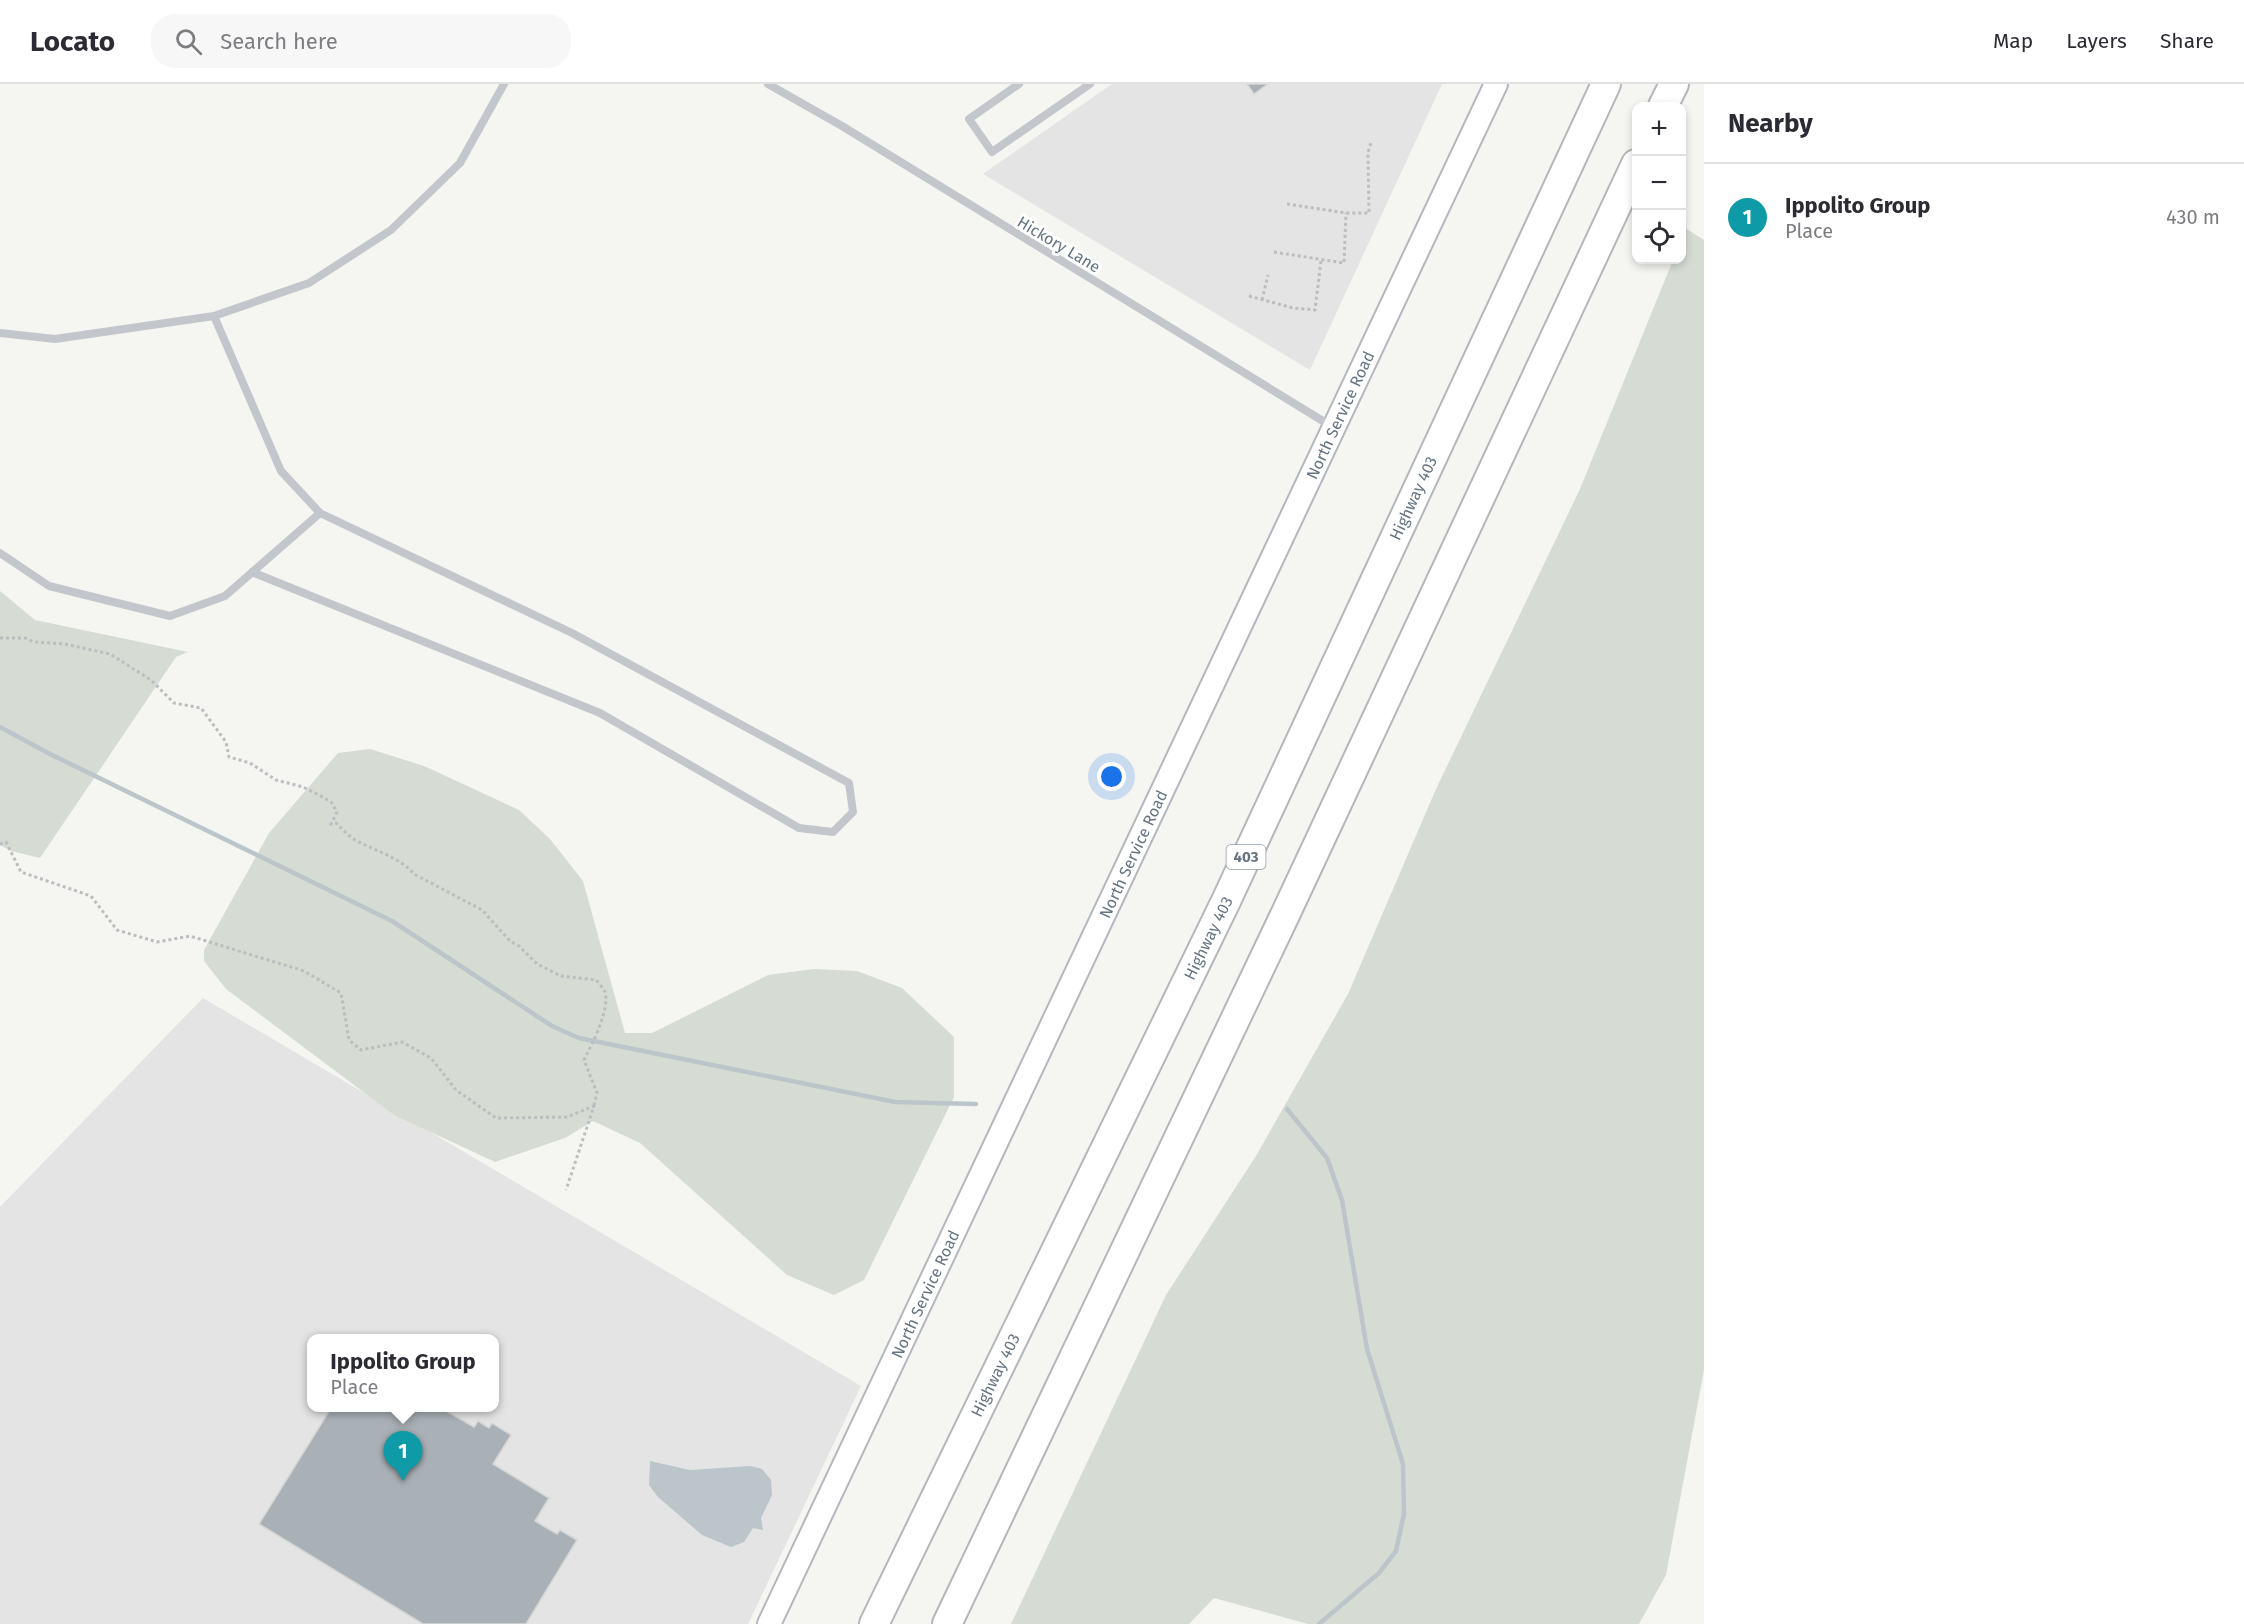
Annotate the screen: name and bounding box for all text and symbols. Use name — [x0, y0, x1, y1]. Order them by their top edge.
search box — [151, 14, 571, 68]
text: Locato — [30, 25, 115, 58]
icon: search — [172, 25, 205, 58]
text: Search here — [220, 28, 338, 55]
text: Map — [1993, 28, 2033, 54]
text: Layers — [2066, 28, 2127, 54]
text: Share — [2160, 28, 2214, 54]
map controls — [1632, 102, 1686, 264]
button: + — [1632, 102, 1686, 156]
text: Nearby — [1728, 108, 1813, 139]
button: − — [1632, 156, 1686, 210]
text: Ippolito Group — [1785, 192, 1930, 219]
text: 1 — [1743, 205, 1752, 229]
text: 430 m — [2166, 205, 2220, 229]
button: locate — [1632, 210, 1686, 264]
street label: Hickory Lane — [1014, 212, 1104, 277]
text: Place — [1785, 219, 1833, 243]
street label: North Service Road — [1302, 348, 1378, 482]
street label: Highway 403 — [1386, 453, 1441, 543]
your location — [1097, 762, 1126, 791]
street label: North Service Road — [1095, 787, 1171, 921]
road number: 403 — [1226, 845, 1266, 869]
street label: Highway 403 — [1180, 894, 1237, 983]
street label: North Service Road — [887, 1227, 963, 1361]
street label: Highway 403 — [967, 1331, 1024, 1420]
popup — [307, 1334, 499, 1412]
text: Ippolito Group — [330, 1348, 476, 1375]
text: Place — [330, 1375, 378, 1399]
pin: 1 — [384, 1432, 422, 1481]

